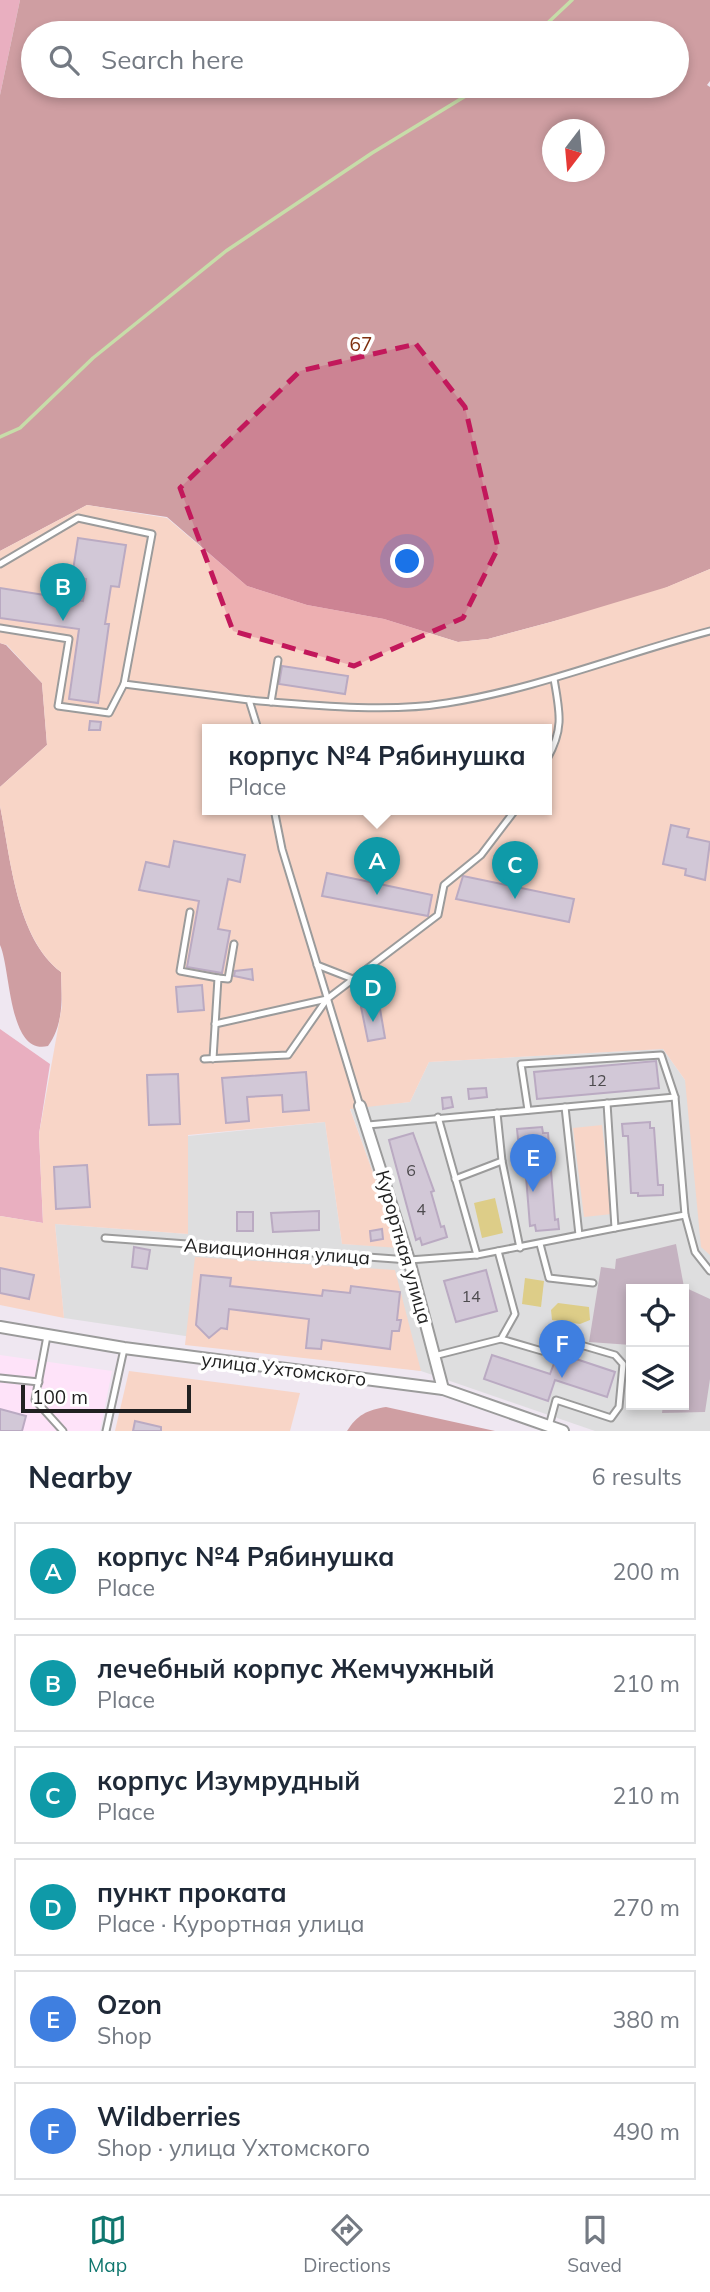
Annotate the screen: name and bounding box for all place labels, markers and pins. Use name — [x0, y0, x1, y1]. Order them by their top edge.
pin: B — [40, 563, 86, 621]
pin: A — [354, 837, 400, 895]
pin: C — [492, 841, 538, 899]
pin: D — [350, 964, 396, 1022]
pin: E — [510, 1134, 556, 1192]
pin: F — [539, 1320, 585, 1378]

